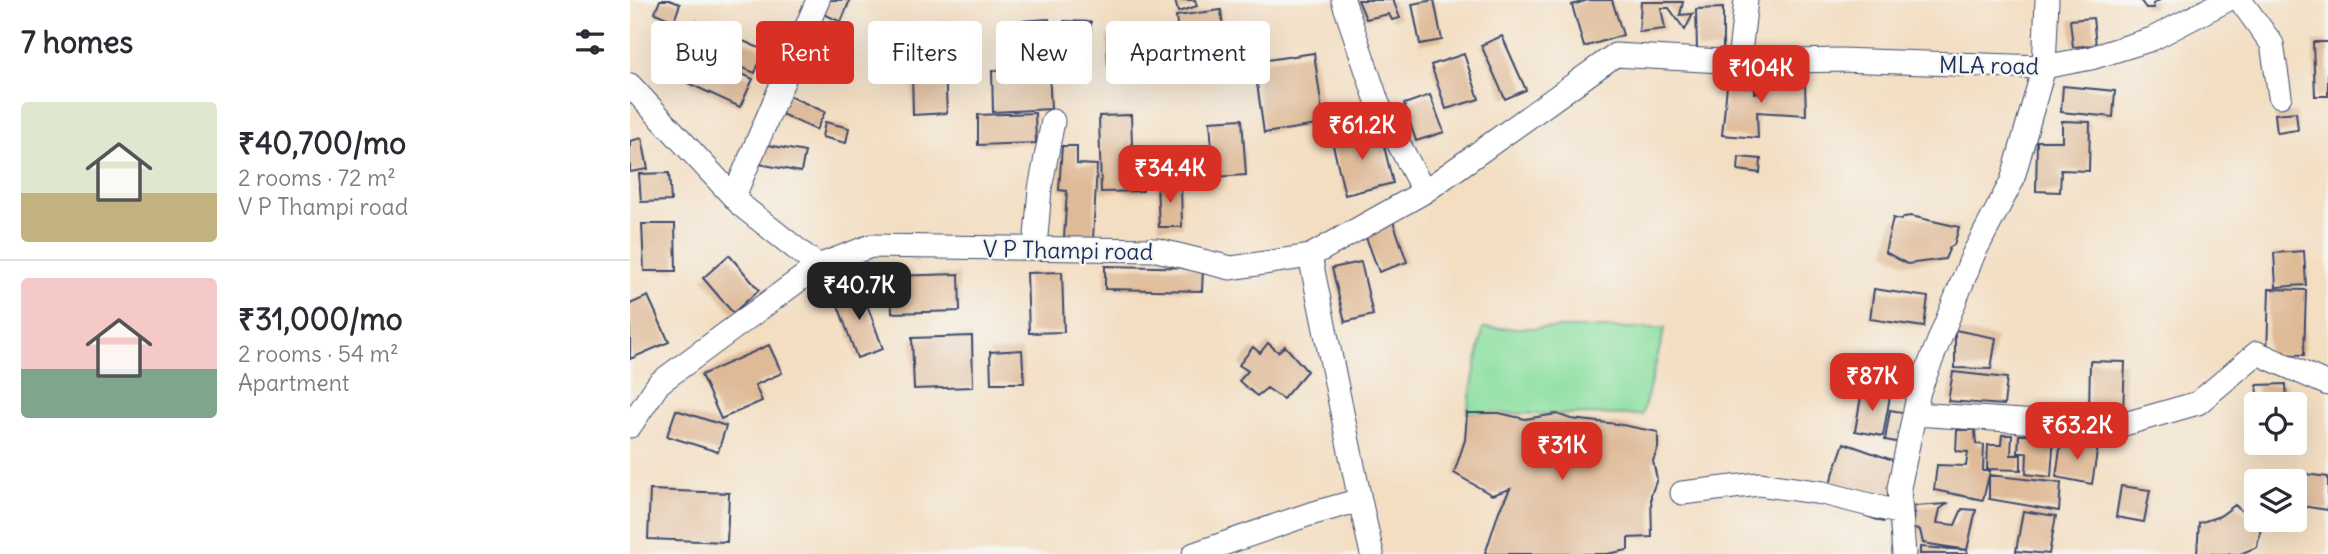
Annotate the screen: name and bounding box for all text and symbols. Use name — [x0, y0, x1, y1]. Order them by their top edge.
chip: Buy — [651, 21, 742, 84]
chip: Rent — [756, 21, 854, 84]
chip: Filters — [868, 21, 982, 84]
chip: New — [996, 21, 1092, 84]
chip: Apartment — [1106, 21, 1270, 84]
text: 7 homes — [21, 23, 133, 61]
icon: filters — [571, 23, 609, 61]
pin: ₹104K — [1712, 46, 1810, 105]
street label: MLA road — [1939, 50, 2039, 80]
text: ₹104K — [1729, 53, 1793, 82]
pin: ₹61.2K — [1305, 102, 1419, 162]
text: ₹61.2K — [1328, 110, 1396, 139]
text: ₹40,700/mo — [238, 124, 406, 162]
icon: home — [77, 130, 161, 214]
pin: ₹34.4K — [1113, 146, 1227, 205]
text: ₹34.4K — [1134, 153, 1206, 182]
text: 2 rooms · 72 m² — [238, 163, 396, 192]
text: V P Thampi road — [238, 192, 408, 221]
street label: V P Thampi road — [983, 234, 1153, 266]
pin: ₹40.7K — [802, 262, 916, 322]
text: ₹40.7K — [823, 270, 895, 299]
text: ₹31,000/mo — [238, 300, 403, 338]
icon: home — [77, 306, 161, 390]
text: 2 rooms · 54 m² — [238, 339, 399, 368]
pin: ₹87K — [1831, 354, 1913, 413]
text: ₹87K — [1846, 361, 1898, 390]
text: Apartment — [238, 368, 350, 397]
map controls — [2244, 392, 2307, 532]
button: locate — [2244, 392, 2307, 455]
pin: ₹63.2K — [2020, 402, 2134, 462]
text: ₹63.2K — [2041, 410, 2113, 439]
pin: ₹31K — [1521, 422, 1603, 482]
text: ₹31K — [1537, 430, 1587, 459]
button: layers — [2244, 469, 2307, 532]

